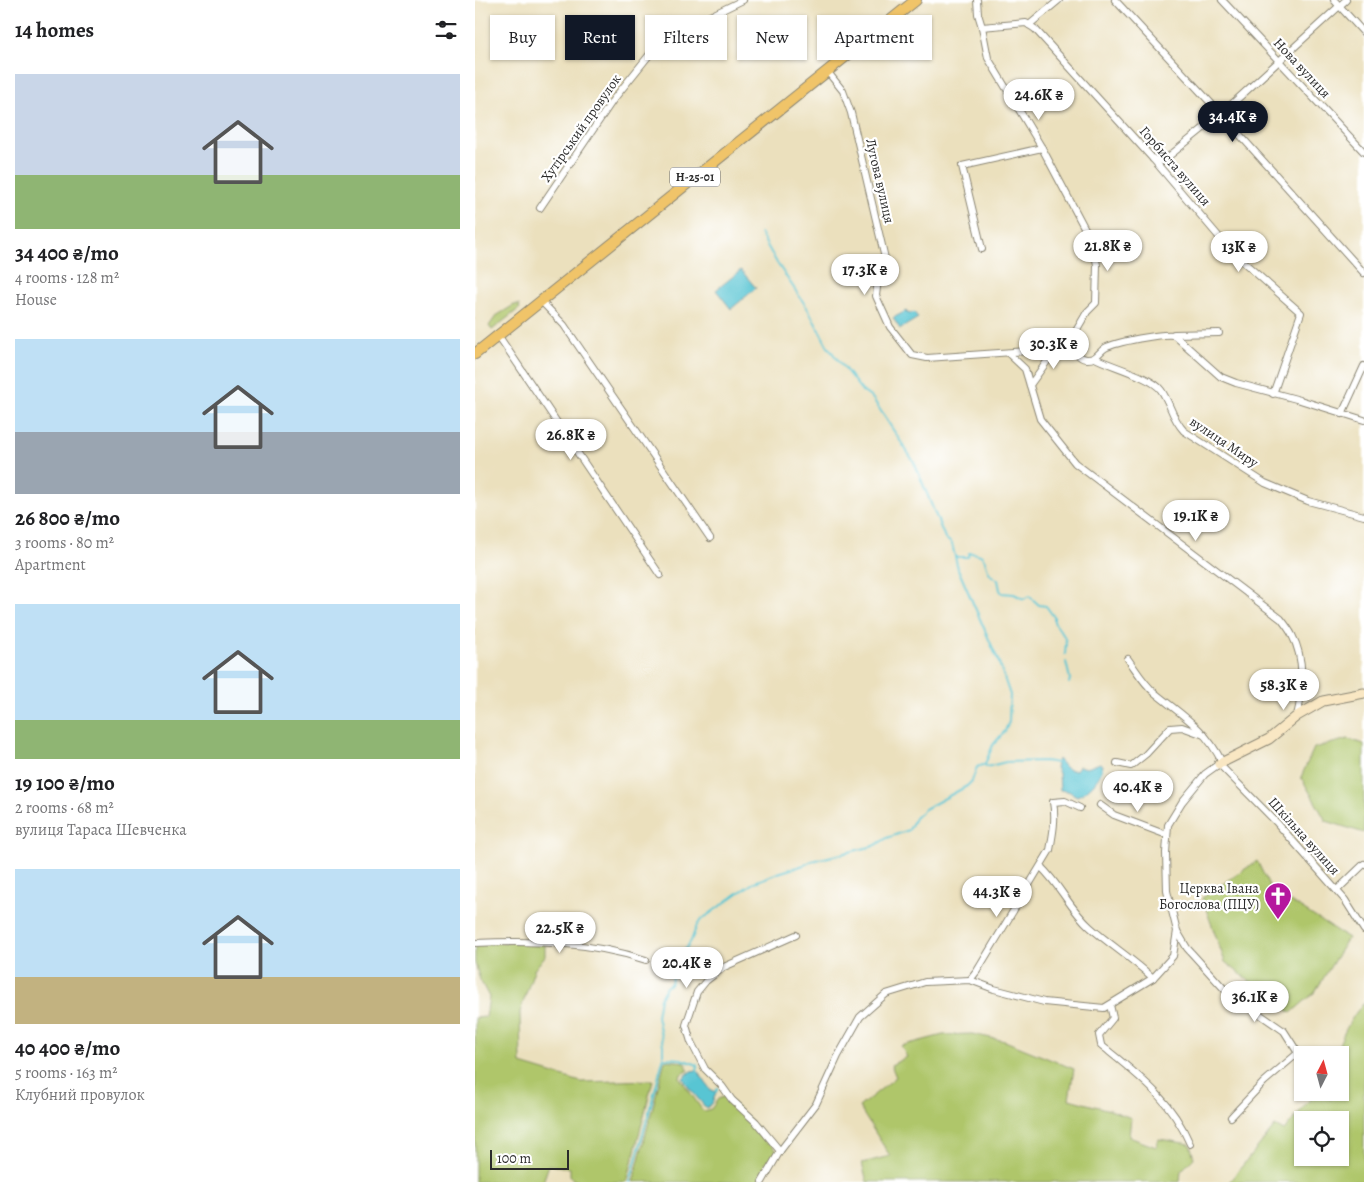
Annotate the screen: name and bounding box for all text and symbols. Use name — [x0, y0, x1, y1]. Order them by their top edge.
chip: Buy — [490, 15, 555, 60]
chip: Rent — [565, 15, 635, 60]
chip: Filters — [645, 15, 727, 60]
chip: New — [737, 15, 807, 60]
chip: Apartment — [817, 15, 932, 60]
text: 14 homes — [15, 16, 94, 44]
icon: filters — [432, 16, 460, 44]
street label: Нова вулиця — [1269, 34, 1335, 102]
street label: Хутірський провулок — [537, 70, 625, 186]
pin: 24.6K ₴ — [993, 78, 1085, 121]
text: 24.6K ₴ — [1014, 84, 1064, 106]
pin: 34.4K ₴ — [1187, 100, 1279, 143]
text: 34.4K ₴ — [1209, 106, 1257, 128]
icon: home — [193, 107, 283, 197]
street label: Горбиста вулиця — [1135, 122, 1215, 210]
street label: Лугова вулиця — [861, 137, 899, 226]
road number: Н-25-01 — [670, 168, 720, 186]
pin: 21.8K ₴ — [1062, 230, 1154, 272]
pin: 13K ₴ — [1204, 230, 1274, 273]
text: 21.8K ₴ — [1084, 235, 1132, 257]
text: 13K ₴ — [1222, 236, 1256, 258]
text: 34 400 ₴/mo — [15, 239, 119, 267]
pin: 17.3K ₴ — [819, 254, 911, 296]
text: 17.3K ₴ — [842, 259, 888, 281]
text: 4 rooms · 128 m² — [15, 267, 119, 289]
text: House — [15, 289, 57, 311]
pin: 30.3K ₴ — [1008, 328, 1100, 370]
text: 30.3K ₴ — [1030, 333, 1078, 355]
icon: home — [193, 372, 283, 462]
street label: вулиця Миру — [1186, 412, 1263, 472]
pin: 26.8K ₴ — [525, 418, 617, 461]
text: 26.8K ₴ — [546, 424, 596, 446]
pin: 19.1K ₴ — [1150, 500, 1242, 542]
text: 26 800 ₴/mo — [15, 504, 120, 532]
text: 19.1K ₴ — [1173, 505, 1219, 527]
text: 3 rooms · 80 m² — [15, 532, 114, 554]
text: Apartment — [15, 554, 86, 576]
icon: home — [193, 637, 283, 727]
pin: 58.3K ₴ — [1238, 668, 1330, 711]
text: 58.3K ₴ — [1260, 674, 1308, 696]
text: 19 100 ₴/mo — [15, 769, 115, 797]
pin: 40.4K ₴ — [1092, 770, 1184, 813]
text: 40.4K ₴ — [1113, 776, 1163, 798]
street label: Шкільна вулиця — [1264, 793, 1344, 879]
text: 2 rooms · 68 m² — [15, 797, 114, 819]
text: вулиця Тараса Шевченка — [15, 819, 187, 841]
pin: 44.3K ₴ — [951, 876, 1043, 918]
place label: Церква Івана Богослова (ПЦУ) — [1159, 879, 1260, 914]
text: 44.3K ₴ — [973, 881, 1021, 903]
church icon: Церква Івана Богослова (ПЦУ) — [1263, 881, 1293, 920]
icon: home — [193, 902, 283, 992]
pin: 22.5K ₴ — [514, 912, 606, 954]
text: 22.5K ₴ — [536, 917, 584, 939]
pin: 20.4K ₴ — [641, 946, 733, 989]
text: 20.4K ₴ — [662, 952, 712, 974]
pin: 36.1K ₴ — [1209, 980, 1301, 1023]
text: 36.1K ₴ — [1232, 986, 1278, 1008]
text: 40 400 ₴/mo — [15, 1034, 120, 1062]
north arrow — [1294, 1046, 1349, 1101]
map controls — [1294, 1046, 1349, 1166]
text: 5 rooms · 163 m² — [15, 1062, 117, 1084]
text: Клубний провулок — [15, 1084, 145, 1106]
button: locate — [1294, 1111, 1349, 1166]
scale bar — [490, 1147, 569, 1170]
text: 100 m — [497, 1149, 531, 1168]

